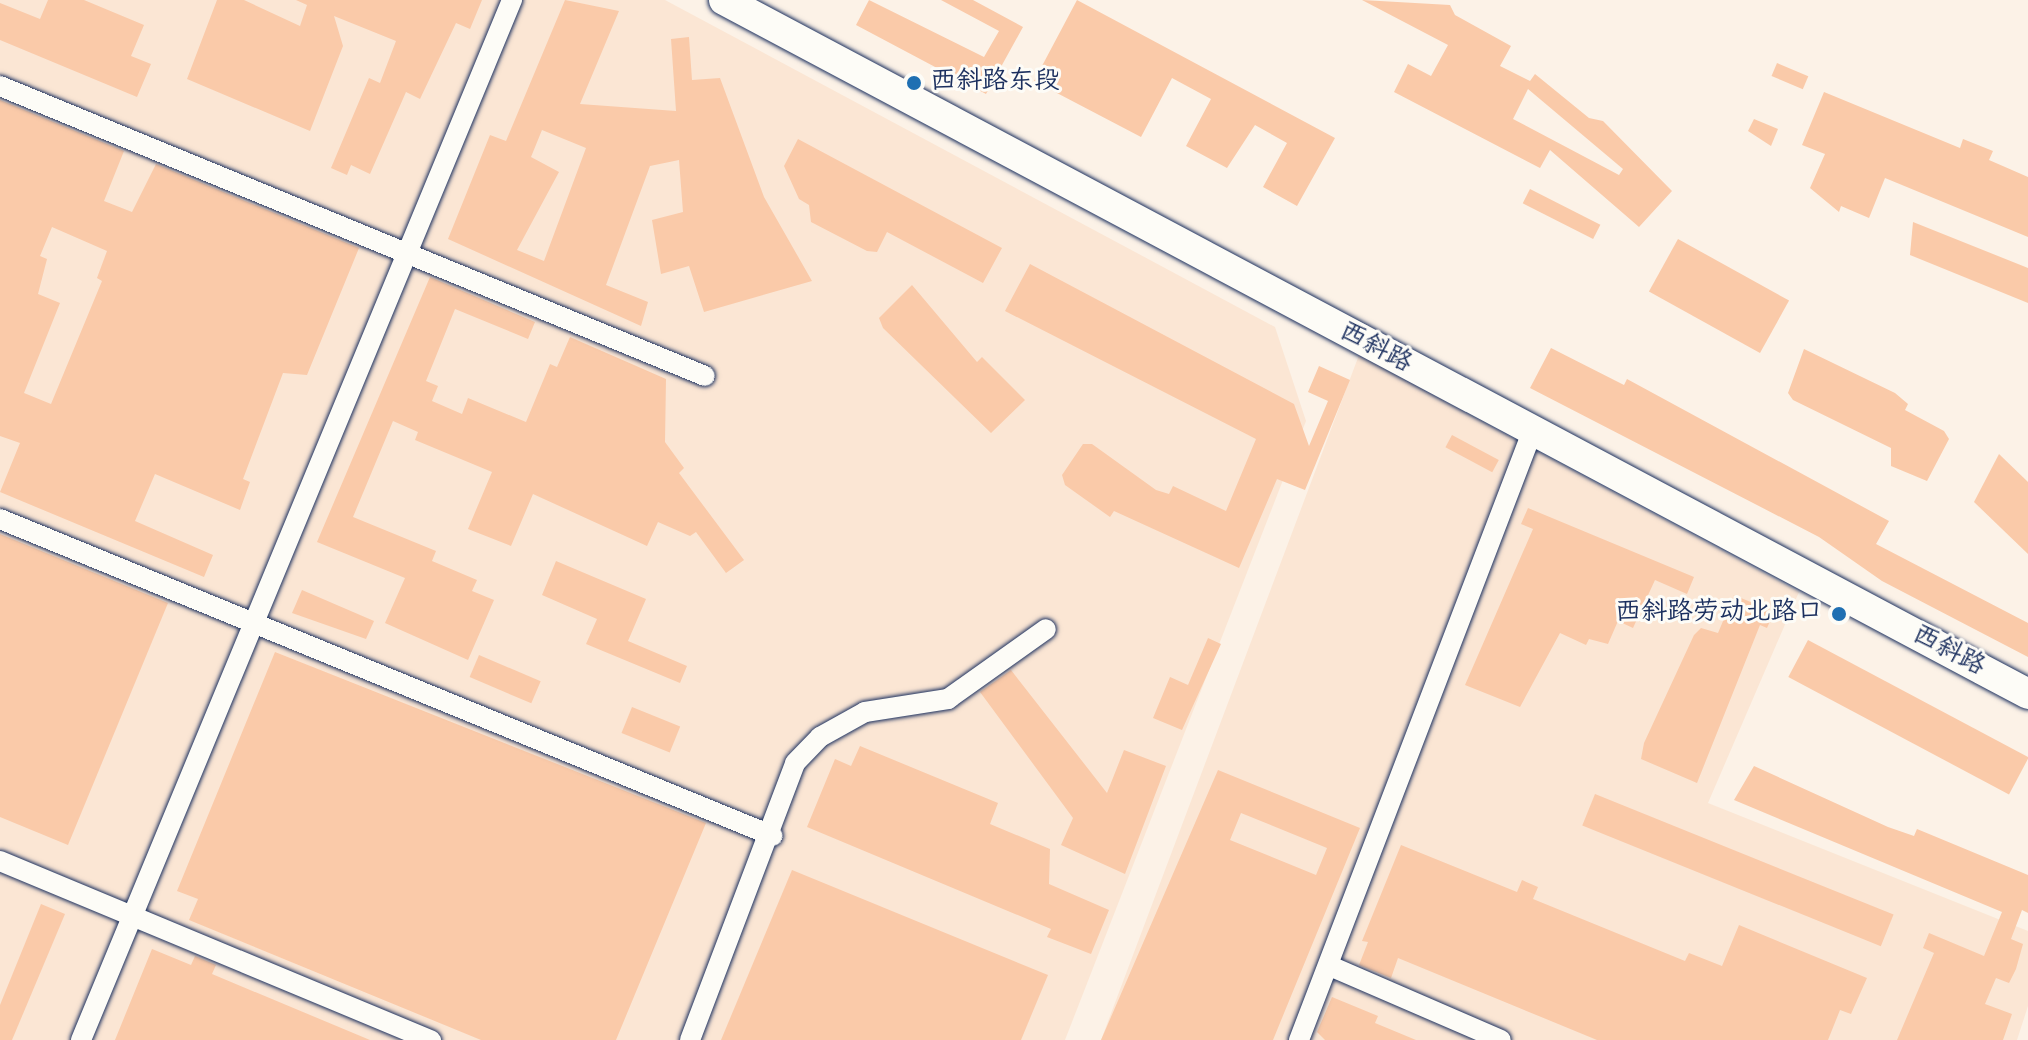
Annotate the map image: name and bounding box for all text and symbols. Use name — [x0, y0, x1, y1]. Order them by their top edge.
place label: 西斜路东段 — [930, 67, 1060, 99]
marker: 西斜路东段 — [905, 74, 923, 92]
street label: 西斜路 — [1333, 317, 1417, 381]
place label: 西斜路劳动北路口 — [1615, 598, 1823, 630]
marker: 西斜路劳动北路口 — [1830, 605, 1848, 623]
street label: 西斜路 — [1906, 620, 1990, 684]

